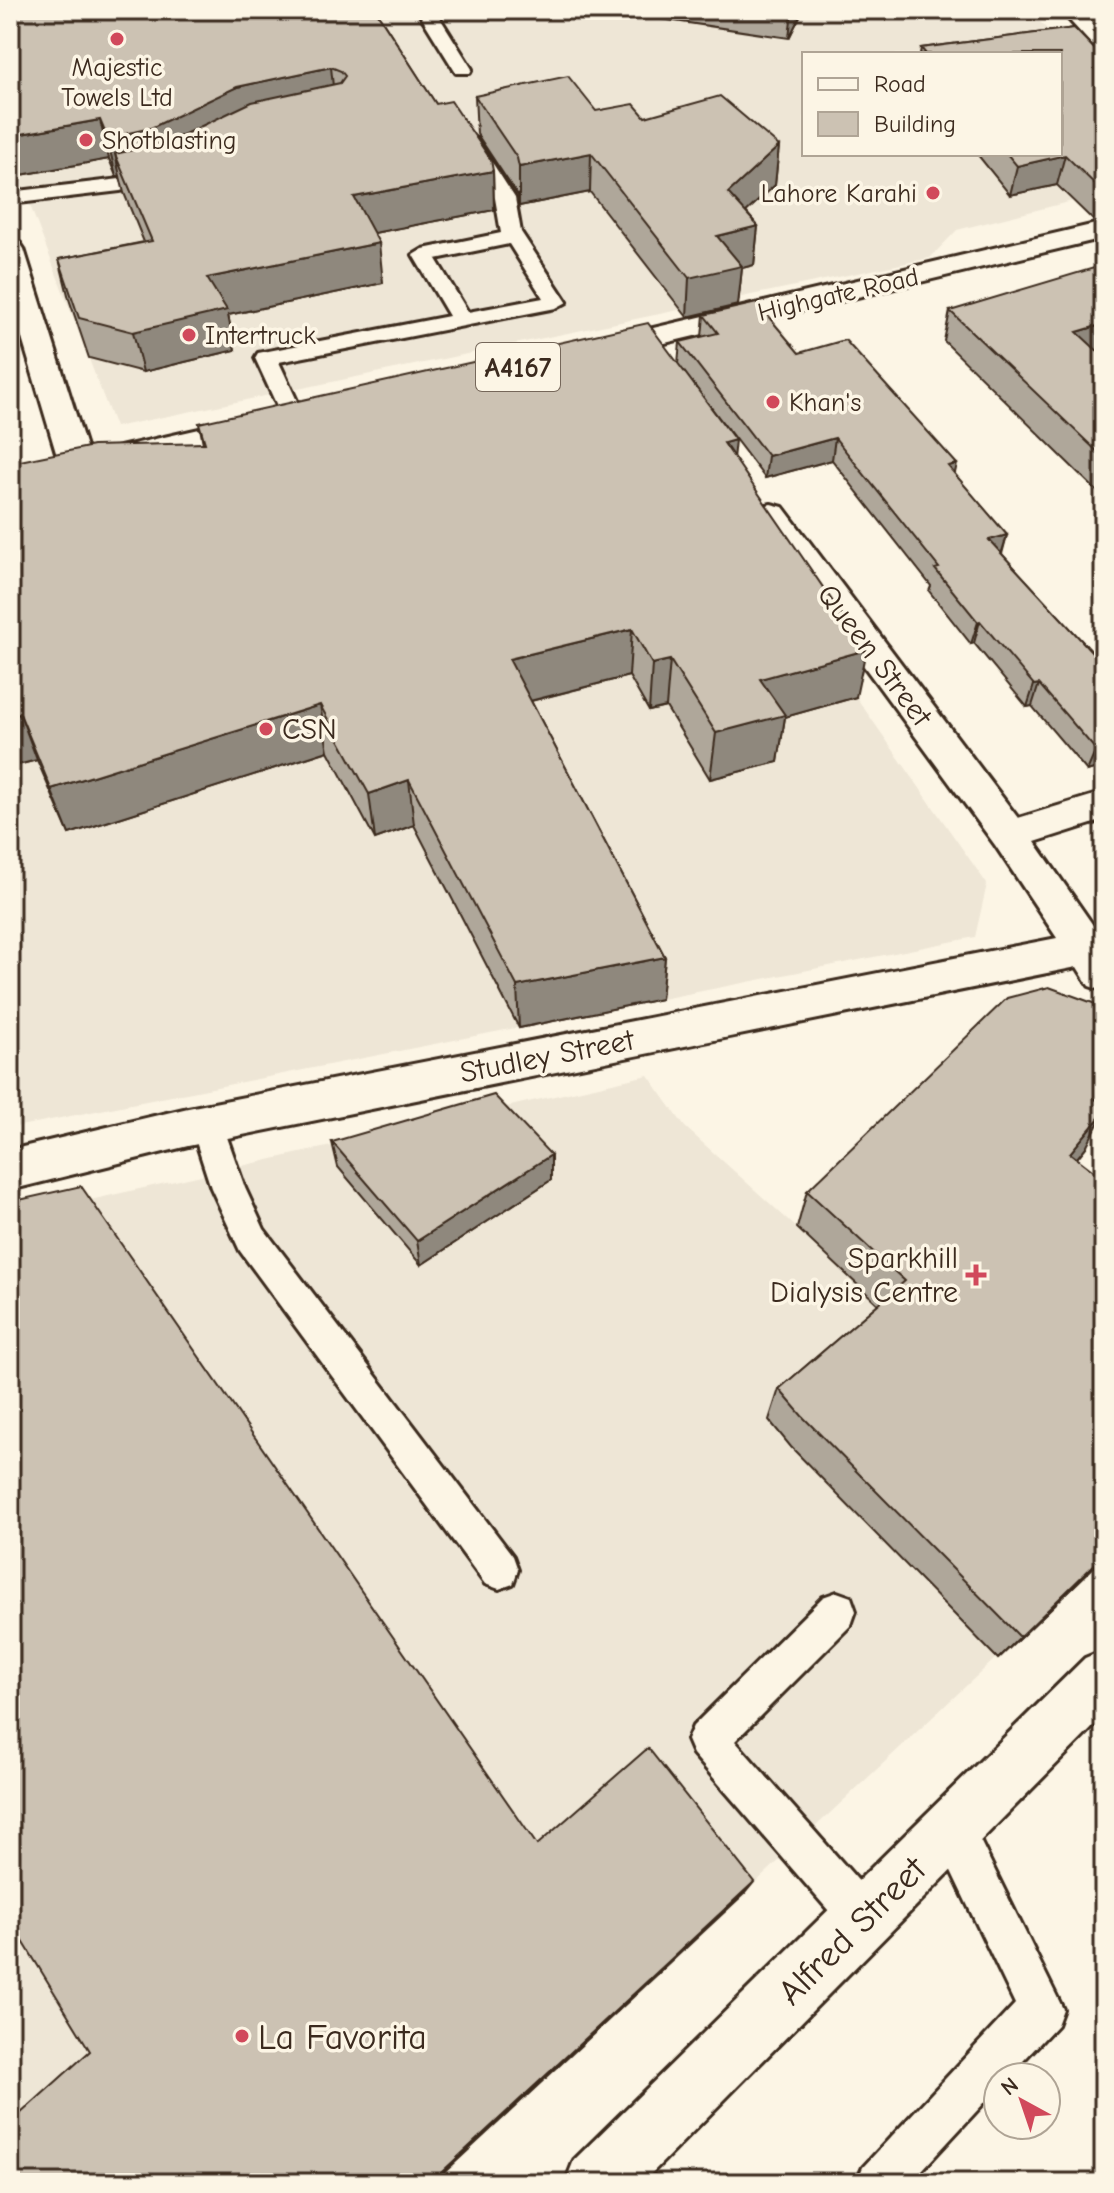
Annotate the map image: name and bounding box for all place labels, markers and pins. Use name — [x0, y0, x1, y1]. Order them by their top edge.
marker: Majestic Towels Ltd — [108, 30, 126, 48]
place label: Majestic Towels Ltd — [61, 53, 173, 113]
place label: Shotblasting — [102, 126, 237, 156]
marker: Shotblasting — [77, 131, 95, 149]
place label: Lahore Karahi — [761, 179, 917, 209]
marker: Lahore Karahi — [924, 184, 942, 202]
place label: Intertruck — [205, 321, 316, 351]
marker: Intertruck — [180, 326, 198, 344]
place label: Khan's — [789, 388, 861, 418]
marker: Khan's — [764, 393, 782, 411]
place label: CSN — [282, 712, 337, 747]
marker: CSN — [257, 720, 275, 738]
place label: Sparkhill Dialysis Centre — [770, 1241, 958, 1310]
marker: Sparkhill Dialysis Centre — [965, 1264, 987, 1286]
place label: La Favorita — [258, 2017, 427, 2058]
marker: La Favorita — [233, 2027, 251, 2045]

